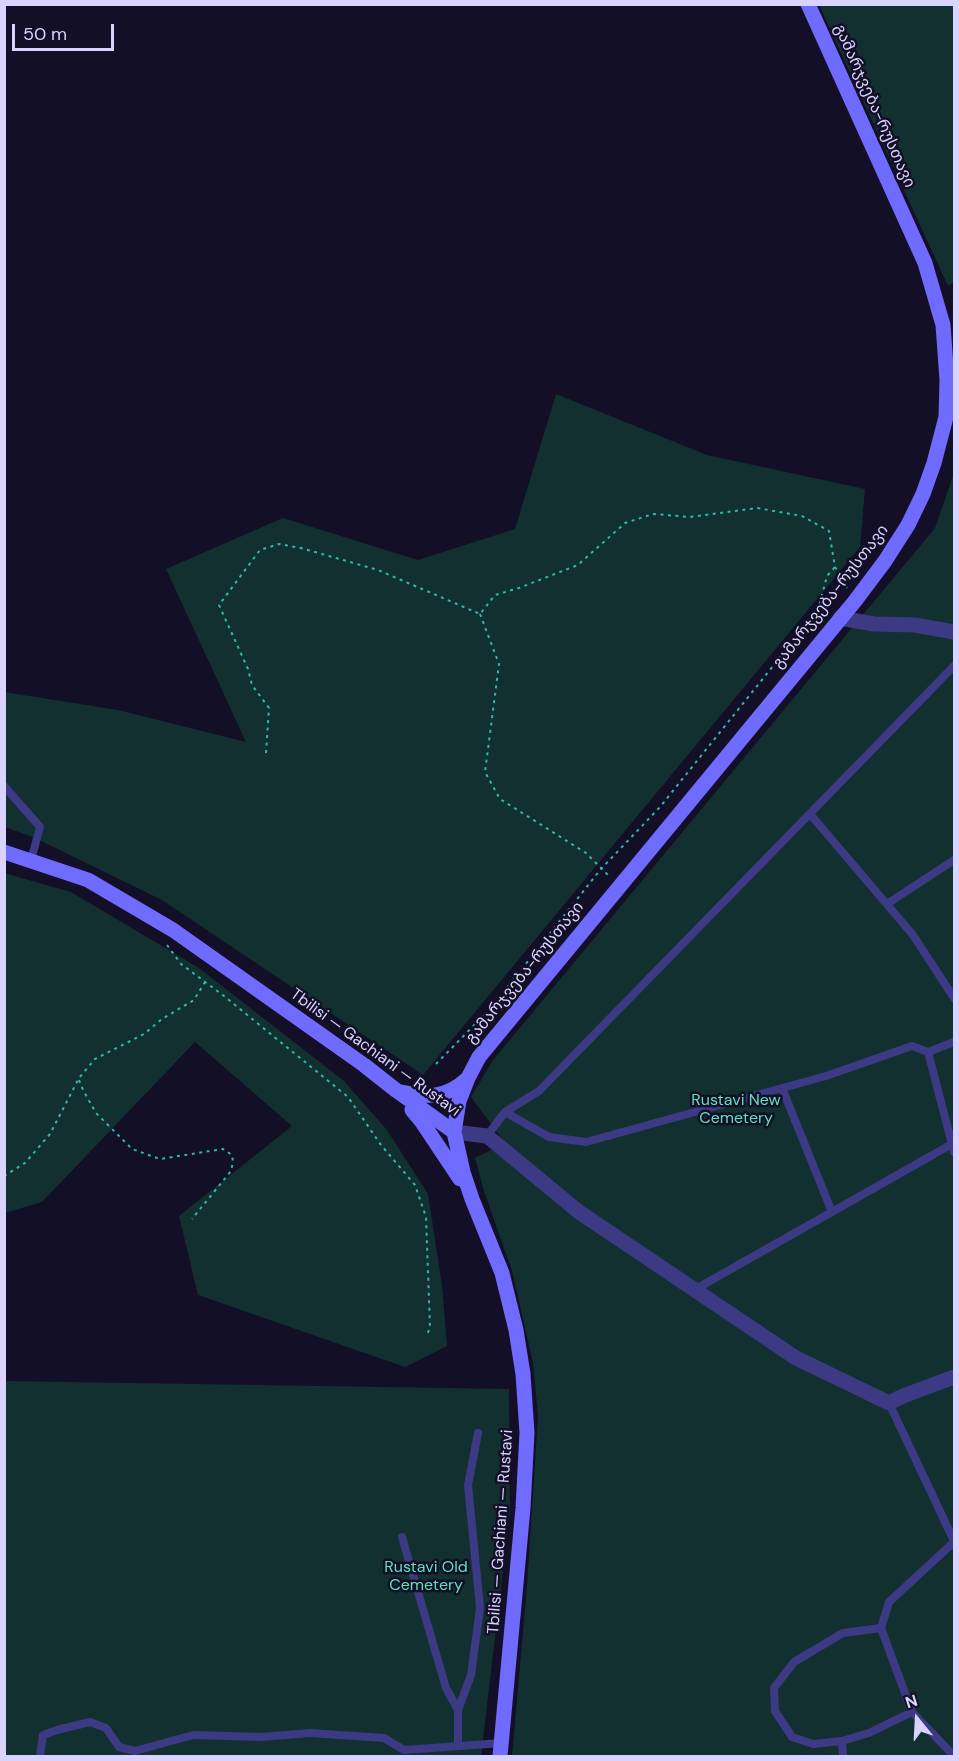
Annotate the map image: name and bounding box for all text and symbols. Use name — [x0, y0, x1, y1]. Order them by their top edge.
scale bar — [15, 12, 117, 50]
street label: გამარჯვება-რუსთავი — [829, 21, 919, 191]
text: 50 m — [23, 22, 67, 46]
street label: გამარჯვება-რუსთავი — [769, 521, 893, 673]
street label: გამარჯვება-რუსთავი — [462, 898, 588, 1048]
street label: Tbilisi — Gachiani — Rustavi — [286, 985, 464, 1121]
park label: Rustavi New Cemetery — [691, 1091, 781, 1129]
street label: Tbilisi — Gachiani — Rustavi — [484, 1429, 518, 1635]
park label: Rustavi Old Cemetery — [384, 1558, 468, 1596]
north arrow — [887, 1689, 947, 1749]
text: N — [902, 1690, 920, 1713]

